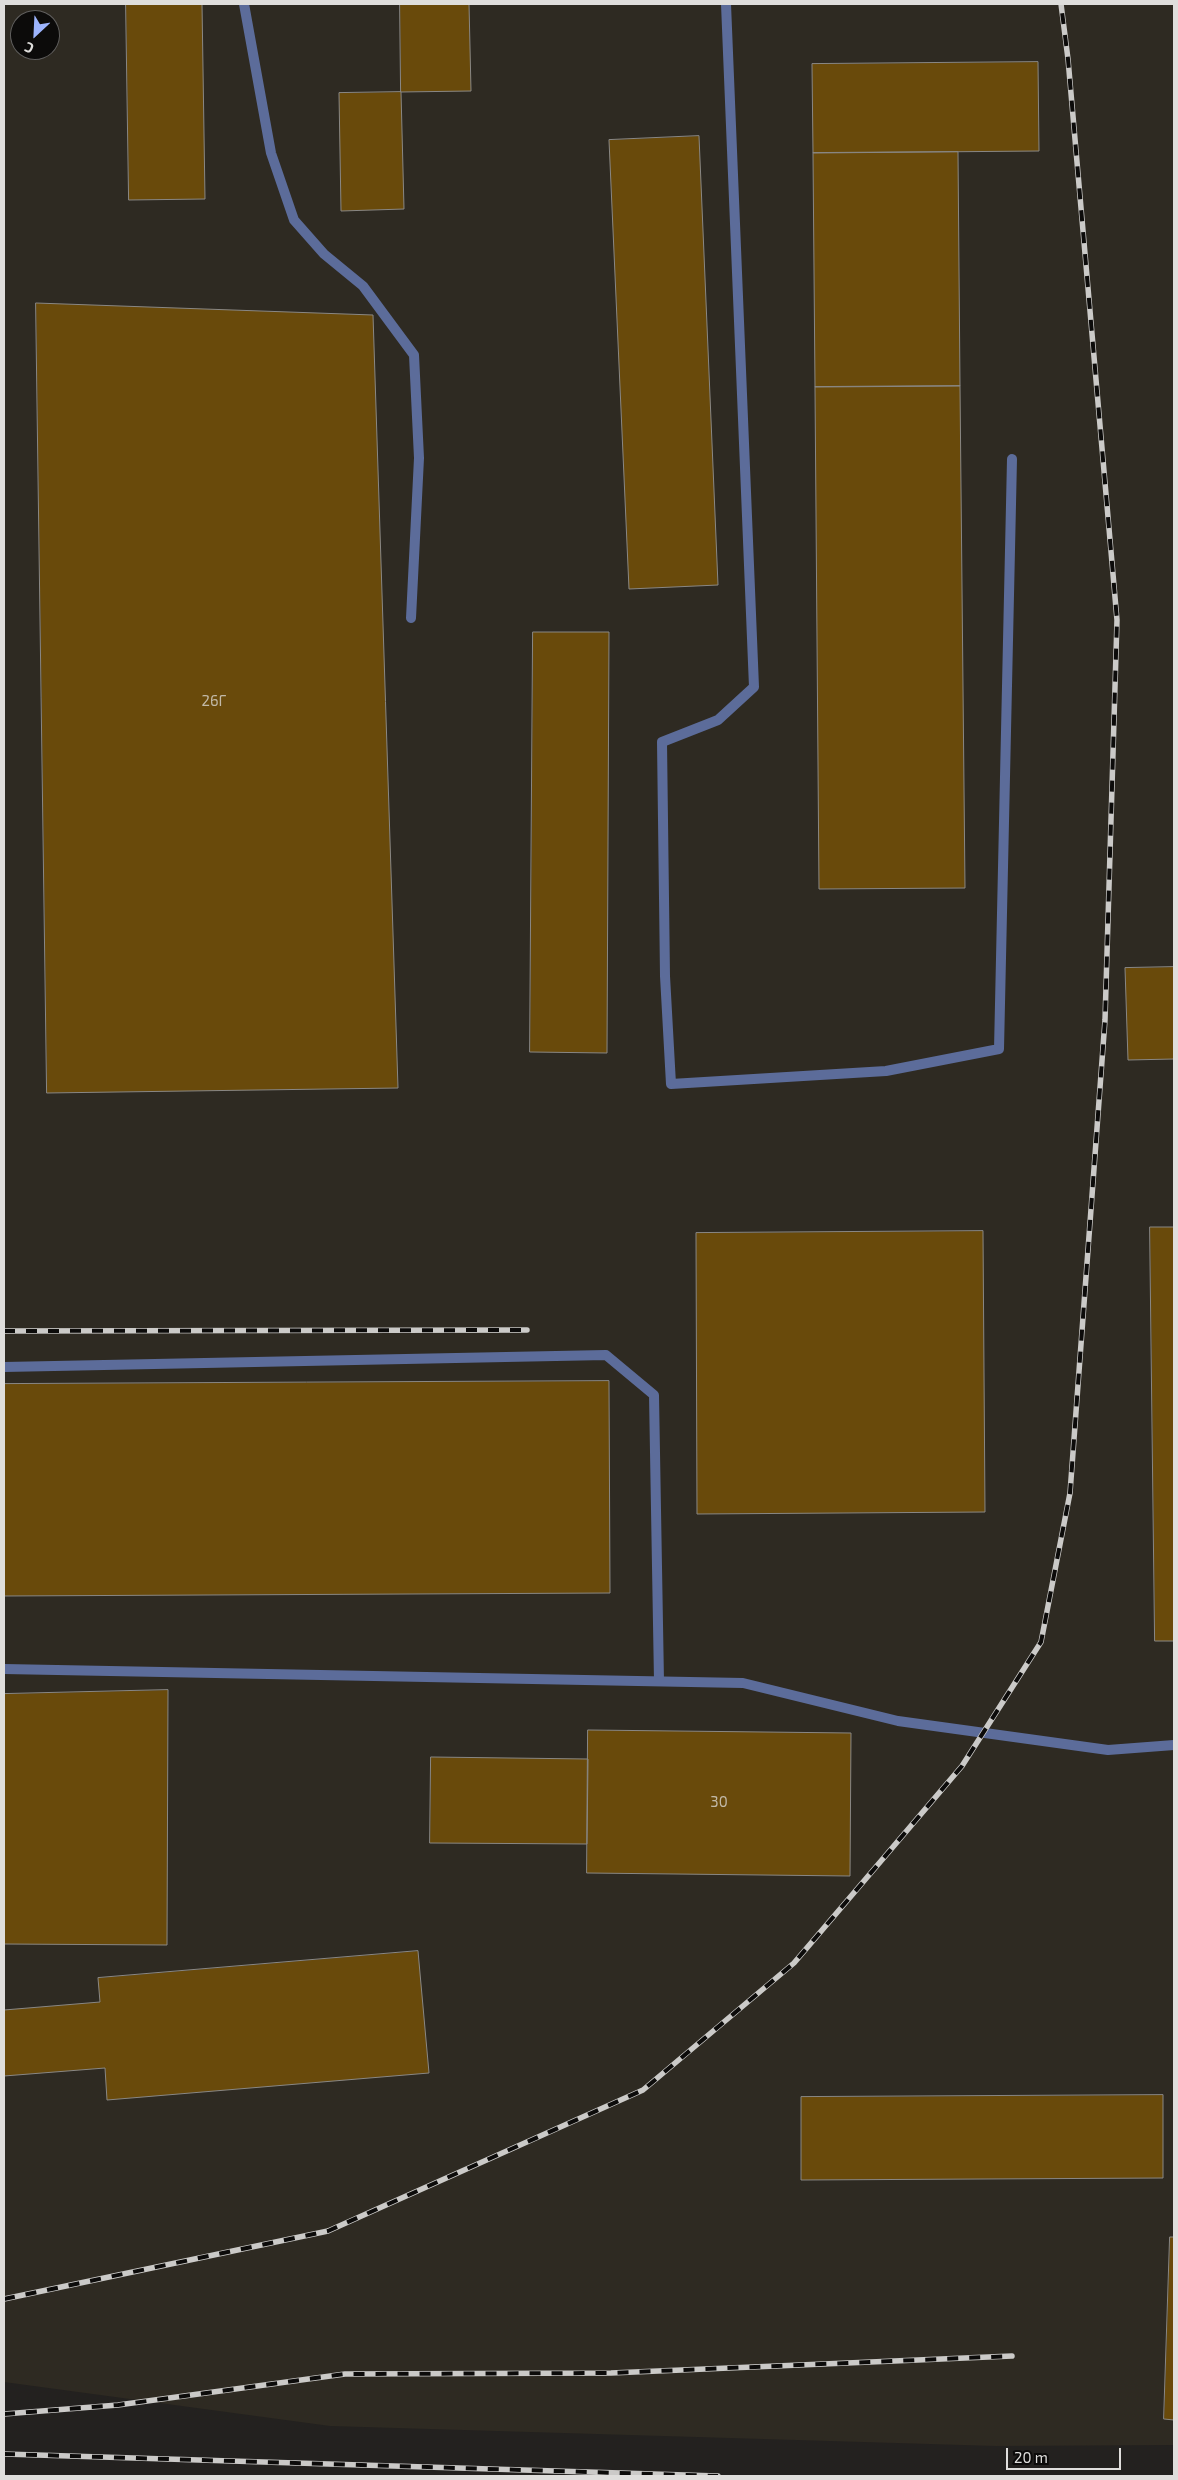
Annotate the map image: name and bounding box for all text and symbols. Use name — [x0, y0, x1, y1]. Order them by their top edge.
north arrow — [10, 10, 60, 60]
text: С — [22, 39, 36, 58]
house number: 26Г — [202, 692, 226, 710]
house number: 30 — [710, 1793, 728, 1811]
scale bar — [1008, 2438, 1123, 2470]
text: 20 m — [1014, 2448, 1048, 2466]

